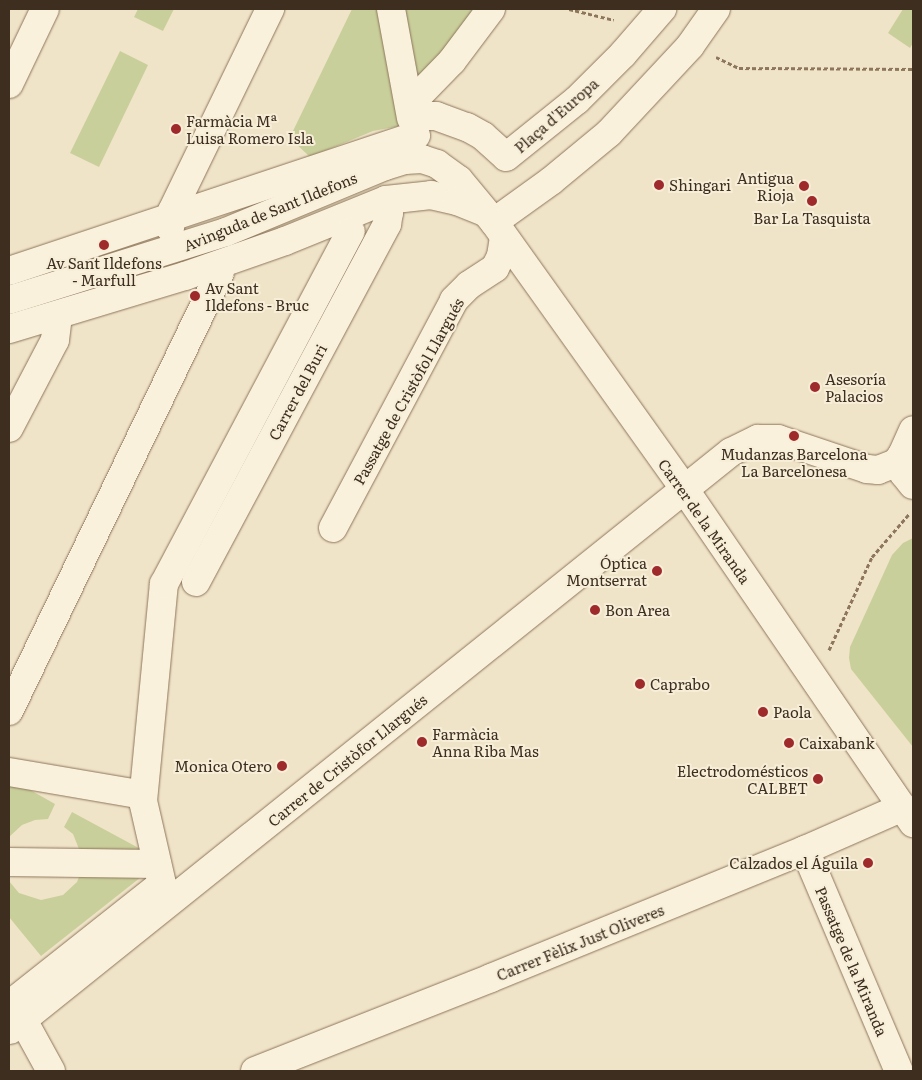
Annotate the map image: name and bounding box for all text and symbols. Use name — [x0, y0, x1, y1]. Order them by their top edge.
street label: Plaça d'Europa — [510, 74, 602, 156]
place label: Farmàcia Mª Luisa Romero Isla — [186, 111, 314, 146]
marker: Farmàcia Mª Luisa Romero Isla — [170, 123, 182, 135]
street label: Avinguda de Sant Ildefons — [181, 168, 359, 254]
place label: Antigua Rioja — [737, 168, 794, 203]
place label: Shingari — [669, 176, 731, 194]
marker: Shingari — [653, 179, 665, 191]
marker: Antigua Rioja — [798, 180, 810, 192]
marker: Bar La Tasquista — [806, 195, 818, 207]
place label: Bar La Tasquista — [753, 209, 871, 227]
marker: Av Sant Ildefons - Marfull — [98, 239, 110, 251]
place label: Av Sant Ildefons - Marfull — [46, 253, 162, 288]
place label: Av Sant Ildefons - Bruc — [205, 278, 309, 313]
marker: Av Sant Ildefons - Bruc — [189, 290, 201, 302]
street label: Passatge de Cristòfol Llargués — [349, 295, 467, 487]
street label: Carrer del Buri — [264, 341, 330, 443]
place label: Asesoría Palacios — [825, 369, 886, 404]
marker: Asesoría Palacios — [809, 381, 821, 393]
marker: Mudanzas Barcelona La Barcelonesa — [788, 430, 800, 442]
place label: Mudanzas Barcelona La Barcelonesa — [720, 444, 868, 479]
street label: Carrer de la Miranda — [655, 455, 755, 587]
place label: Óptica Montserrat — [566, 553, 647, 588]
marker: Óptica Montserrat — [651, 565, 663, 577]
place label: Bon Area — [605, 601, 670, 619]
marker: Bon Area — [589, 604, 601, 616]
place label: Caprabo — [650, 675, 710, 693]
marker: Caprabo — [634, 678, 646, 690]
street label: Carrer de Cristòfor Llargués — [264, 690, 430, 830]
place label: Paola — [773, 703, 812, 721]
marker: Paola — [757, 706, 769, 718]
place label: Farmàcia Anna Riba Mas — [432, 724, 539, 759]
place label: Caixabank — [799, 734, 875, 752]
marker: Farmàcia Anna Riba Mas — [416, 736, 428, 748]
marker: Caixabank — [783, 737, 795, 749]
place label: Monica Otero — [174, 757, 272, 775]
marker: Monica Otero — [276, 760, 288, 772]
place label: Electrodomésticos CALBET — [677, 761, 808, 796]
marker: Electrodomésticos CALBET — [812, 773, 824, 785]
place label: Calzados el Águila — [729, 854, 858, 872]
marker: Calzados el Águila — [862, 857, 874, 869]
street label: Passatge de la Miranda — [812, 883, 892, 1039]
street label: Carrer Fèlix Just Oliveres — [494, 900, 666, 984]

